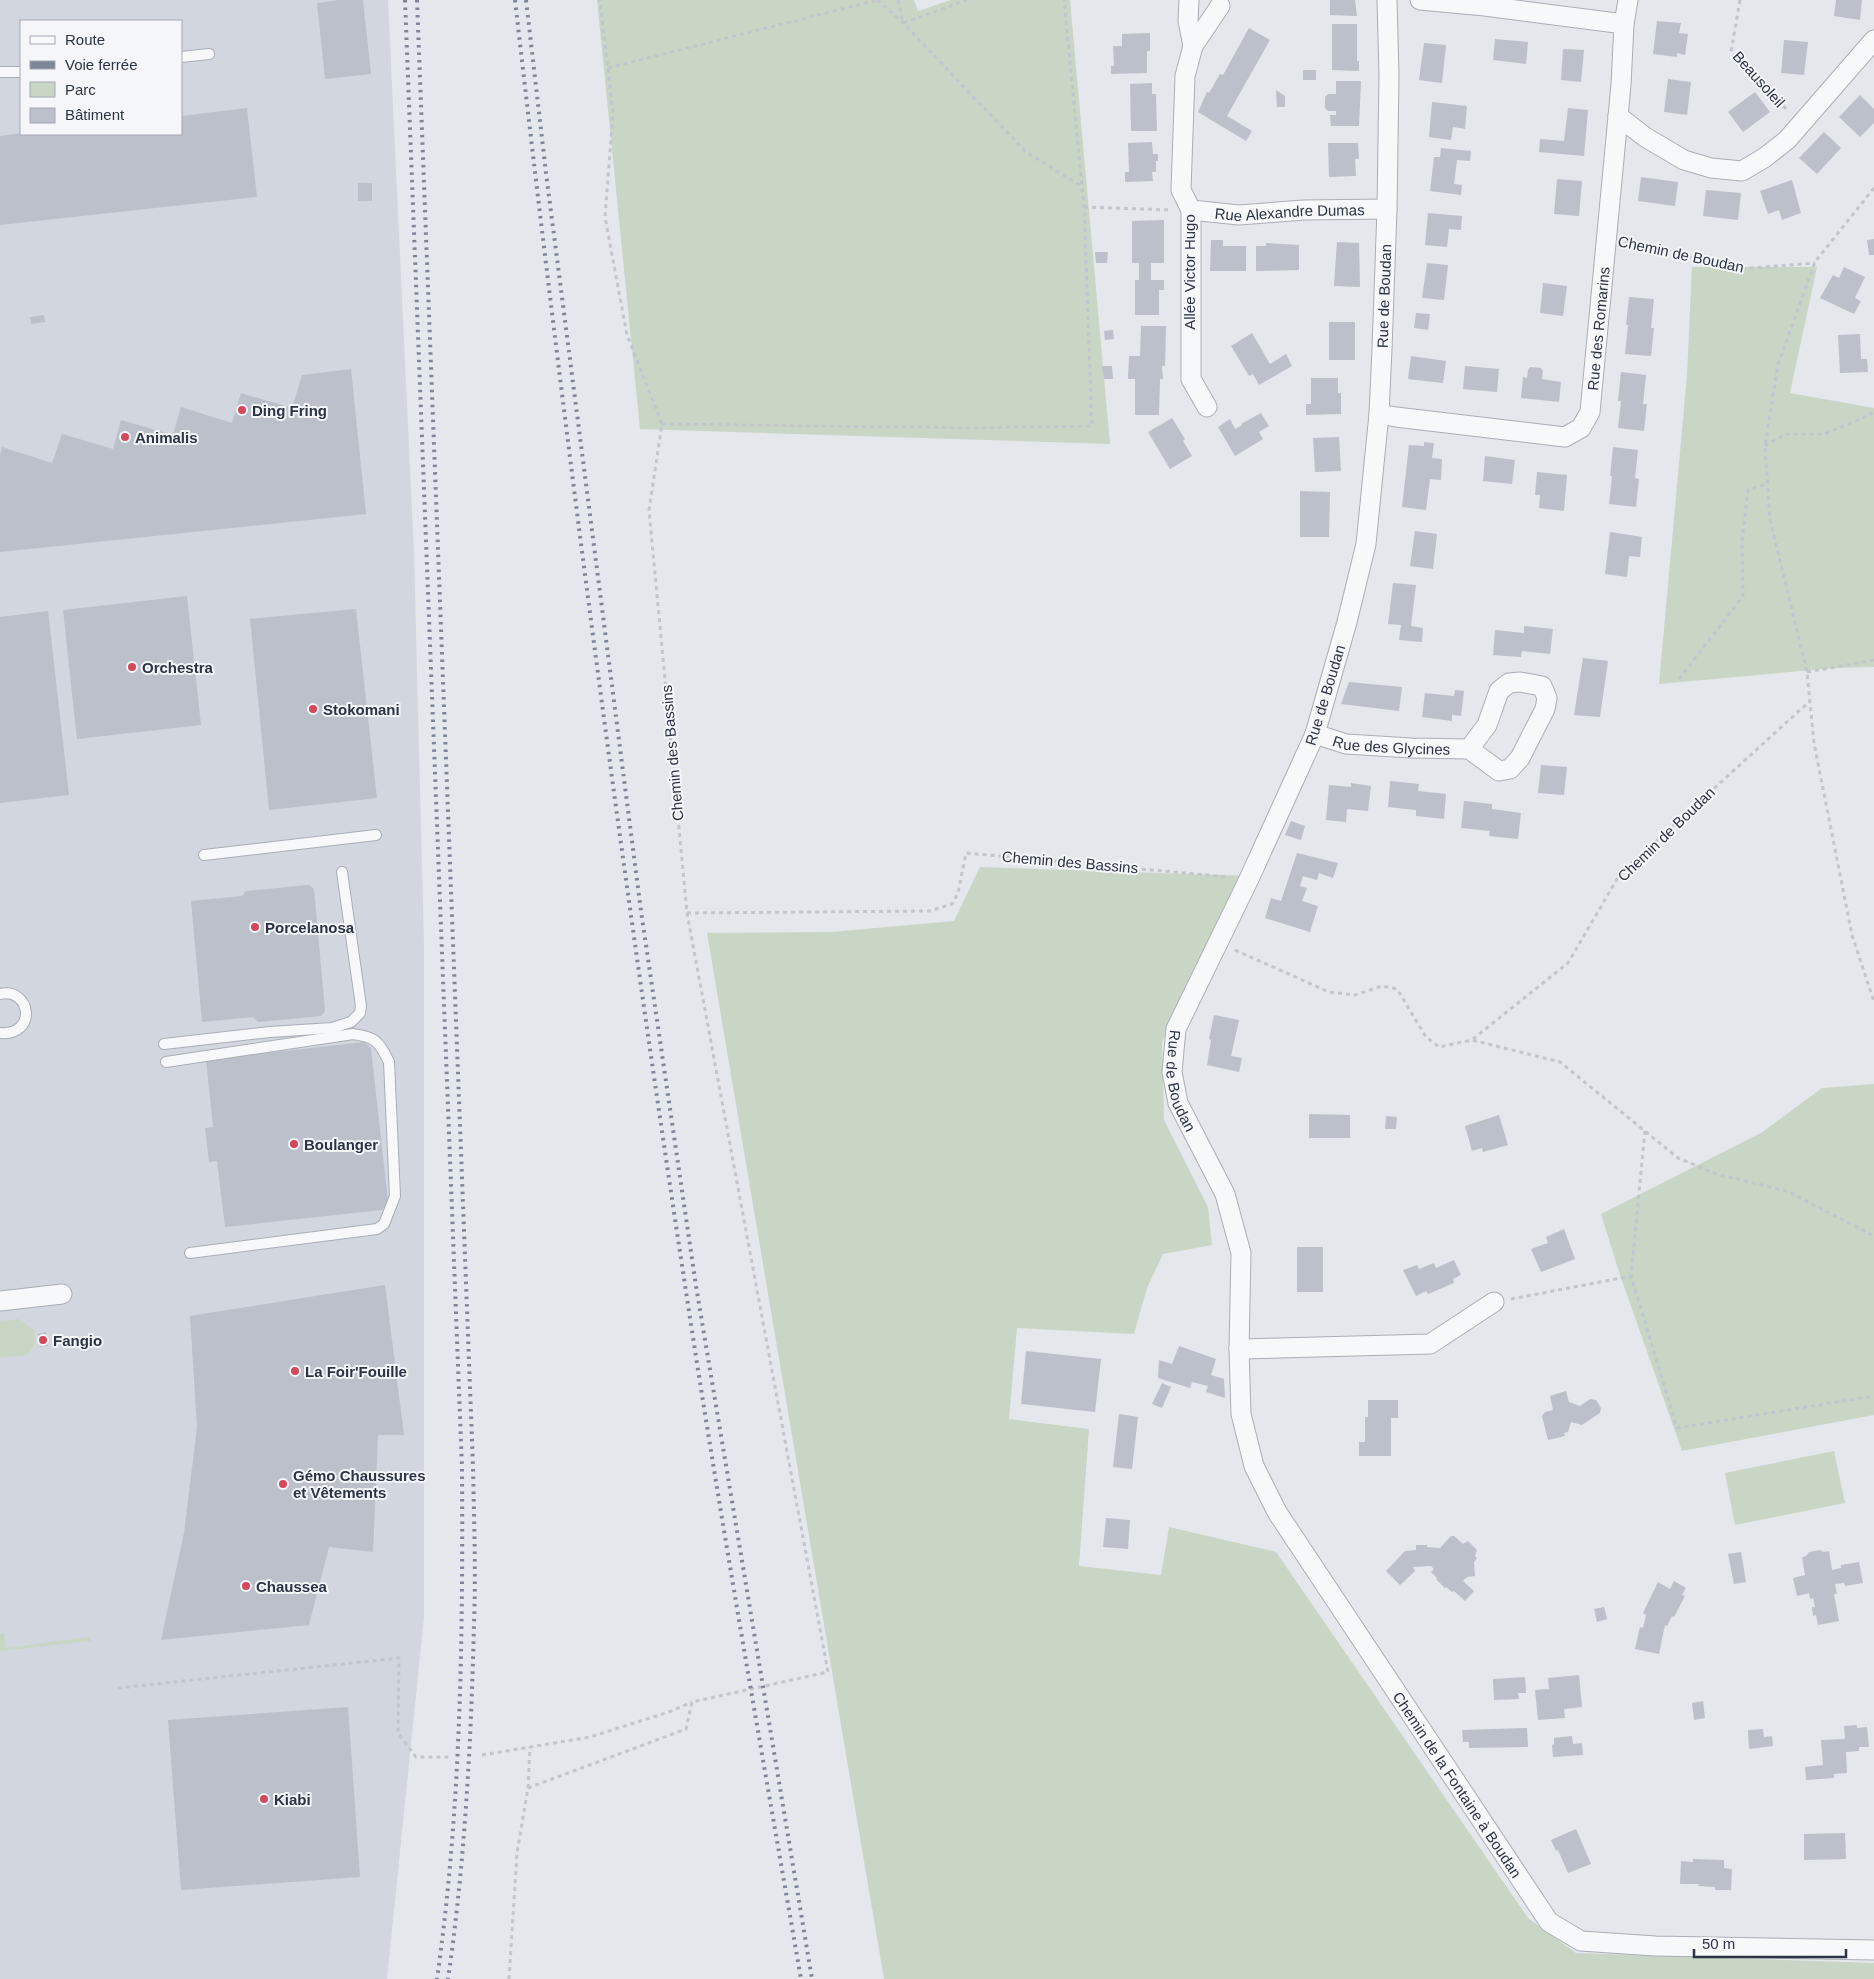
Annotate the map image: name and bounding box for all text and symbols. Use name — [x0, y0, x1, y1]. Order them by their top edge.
legend — [20, 20, 182, 135]
text: Route — [65, 31, 105, 48]
street label: Beausoleil — [1730, 48, 1788, 110]
text: Voie ferrée — [65, 56, 138, 73]
text: Parc — [65, 81, 96, 98]
text: Bâtiment — [65, 106, 125, 123]
street label: Rue Alexandre Dumas — [1214, 201, 1365, 224]
street label: Allée Victor Hugo — [1181, 214, 1198, 330]
street label: Chemin de Boudan — [1616, 232, 1746, 276]
street label: Rue de Boudan — [1374, 244, 1394, 348]
street label: Rue des Romarins — [1584, 266, 1612, 391]
place label: Ding Fring — [252, 402, 327, 419]
marker: Ding Fring — [236, 404, 248, 416]
place label: Animalis — [135, 429, 198, 446]
marker: Animalis — [119, 431, 131, 443]
street label: Rue de Boudan — [1302, 643, 1348, 747]
place label: Orchestra — [142, 659, 214, 676]
marker: Orchestra — [126, 661, 138, 673]
street label: Chemin des Bassins — [658, 684, 686, 822]
place label: Stokomani — [323, 701, 400, 718]
marker: Stokomani — [307, 703, 319, 715]
street label: Rue des Glycines — [1331, 732, 1450, 757]
street label: Chemin de Boudan — [1614, 783, 1718, 885]
street label: Chemin des Bassins — [1001, 848, 1139, 876]
place label: Porcelanosa — [265, 919, 355, 936]
marker: Porcelanosa — [249, 921, 261, 933]
street label: Rue de Boudan — [1163, 1029, 1200, 1134]
place label: Boulanger — [304, 1136, 378, 1153]
marker: Boulanger — [288, 1138, 300, 1150]
place label: Fangio — [53, 1332, 102, 1349]
marker: Fangio — [37, 1334, 49, 1346]
place label: La Foir'Fouille — [305, 1363, 407, 1380]
marker: La Foir'Fouille — [289, 1365, 301, 1377]
place label: Gémo Chaussures et Vêtements — [293, 1467, 426, 1501]
marker: Gémo Chaussures et Vêtements — [277, 1478, 289, 1490]
place label: Chaussea — [256, 1578, 328, 1595]
marker: Chaussea — [240, 1580, 252, 1592]
street label: Chemin de la Fontaine à Boudan — [1390, 1688, 1525, 1880]
place label: Kiabi — [274, 1791, 311, 1808]
marker: Kiabi — [258, 1793, 270, 1805]
scale bar — [1694, 1926, 1846, 1958]
text: 50 m — [1702, 1935, 1735, 1952]

